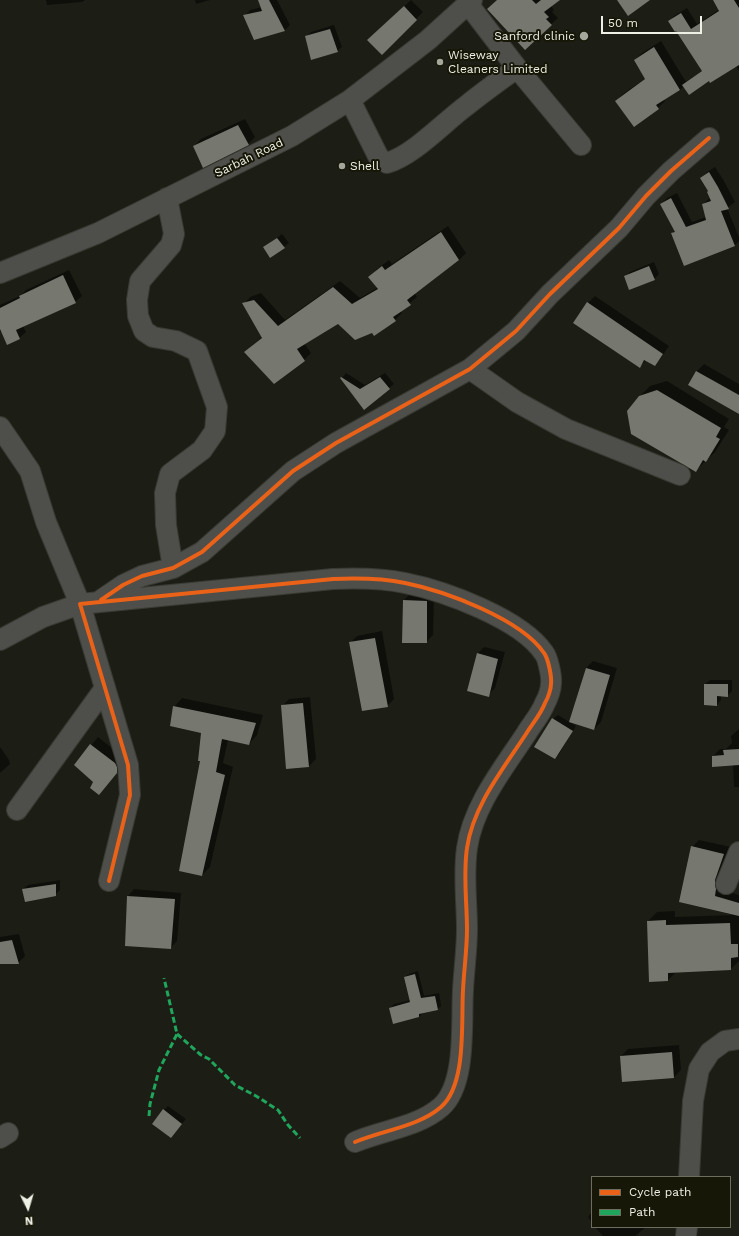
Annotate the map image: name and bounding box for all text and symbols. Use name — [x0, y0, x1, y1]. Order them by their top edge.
scale bar — [603, 8, 704, 34]
text: 50 m — [608, 16, 638, 30]
place label: Sanford clinic — [494, 29, 575, 43]
marker: Sanford clinic — [578, 30, 590, 42]
place label: Wiseway Cleaners Limited — [448, 48, 548, 76]
marker: Wiseway Cleaners Limited — [435, 57, 445, 67]
street label: Sarbah Road — [212, 135, 286, 181]
place label: Shell — [350, 159, 379, 173]
marker: Shell — [337, 161, 347, 171]
legend — [591, 1176, 731, 1228]
text: Cycle path — [629, 1185, 691, 1199]
north arrow — [8, 1188, 48, 1228]
text: Path — [629, 1205, 655, 1219]
text: N — [24, 1214, 34, 1227]

